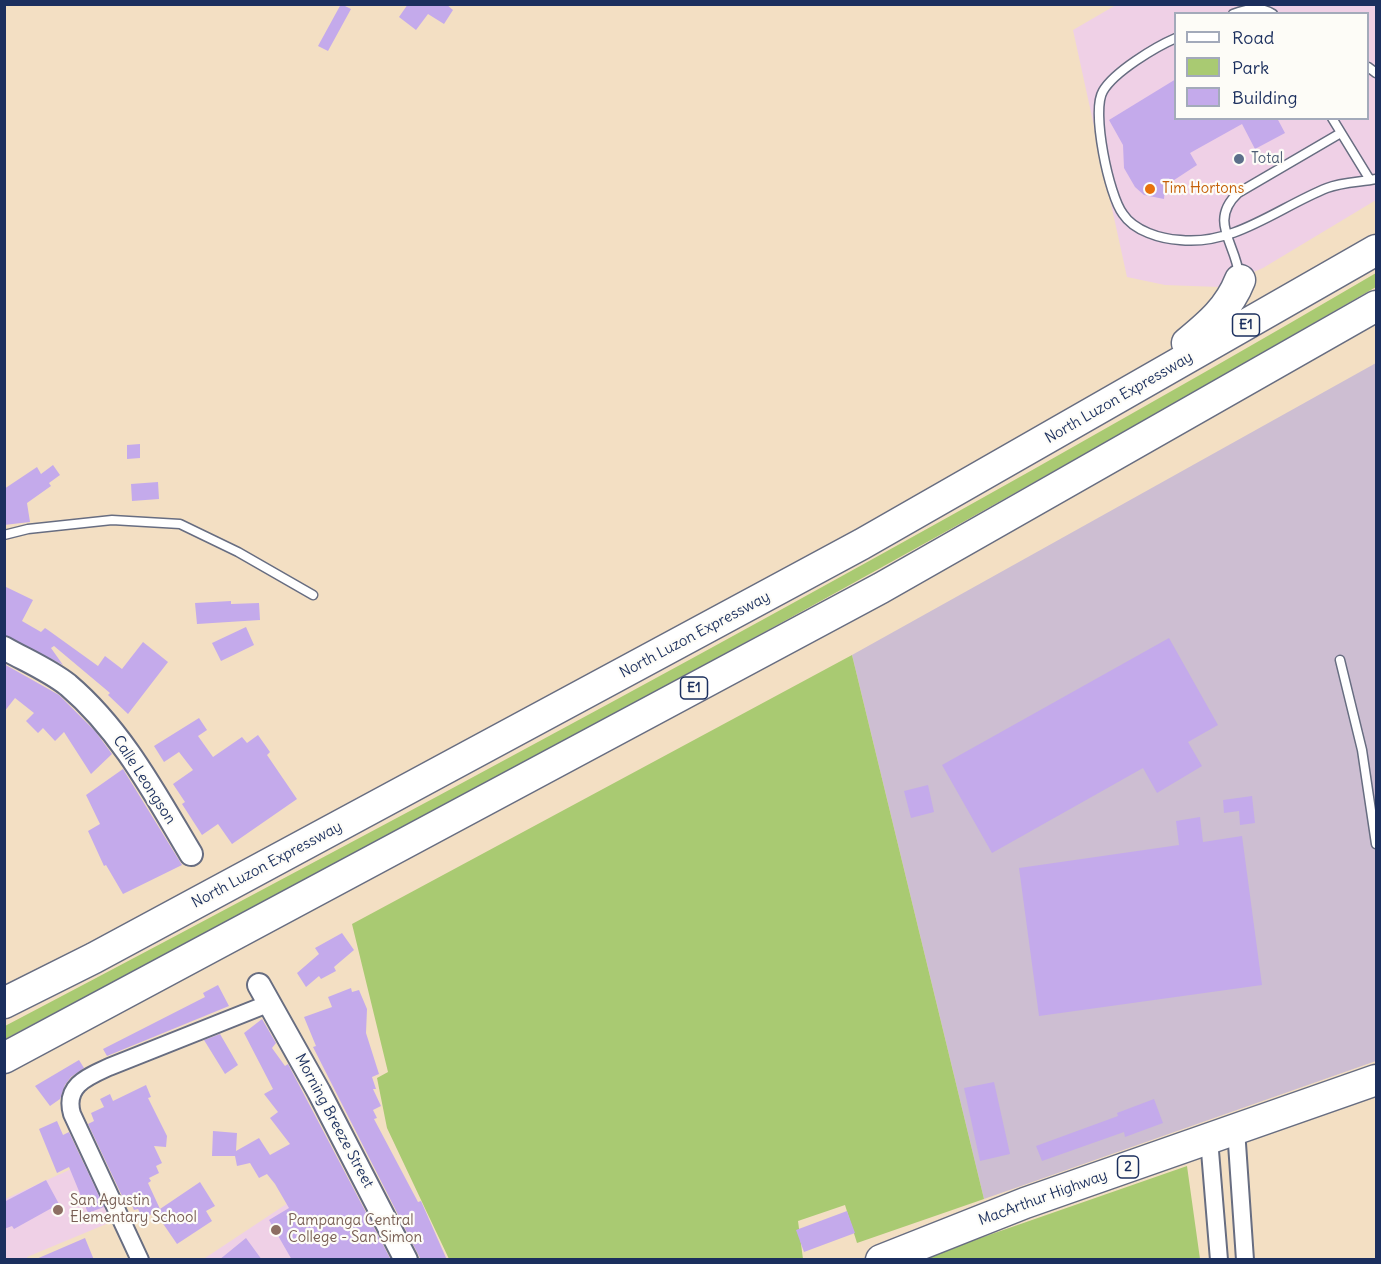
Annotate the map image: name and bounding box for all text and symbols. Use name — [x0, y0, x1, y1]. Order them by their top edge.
legend — [1174, 12, 1369, 120]
text: Road — [1232, 26, 1274, 49]
text: Park — [1232, 56, 1269, 79]
text: Building — [1232, 86, 1297, 109]
place label: Total — [1251, 150, 1283, 168]
marker: Total — [1232, 152, 1246, 166]
place label: Tim Hortons — [1162, 180, 1244, 198]
marker: Tim Hortons — [1143, 182, 1157, 196]
road number: E1 — [1232, 314, 1260, 336]
street label: North Luzon Expressway — [1042, 348, 1196, 448]
street label: North Luzon Expressway — [617, 588, 773, 682]
road number: E1 — [680, 677, 708, 699]
street label: Calle Leongson — [109, 732, 179, 828]
street label: North Luzon Expressway — [189, 818, 345, 912]
street label: Morning Breeze Street — [291, 1051, 377, 1191]
road number: 2 — [1118, 1156, 1138, 1178]
street label: MacArthur Highway — [976, 1166, 1110, 1230]
place label: San Agustin Elementary School — [70, 1192, 197, 1227]
marker: San Agustin Elementary School — [51, 1203, 65, 1217]
place label: Pampanga Central College - San Simon — [288, 1212, 422, 1247]
marker: Pampanga Central College - San Simon — [269, 1223, 283, 1237]

